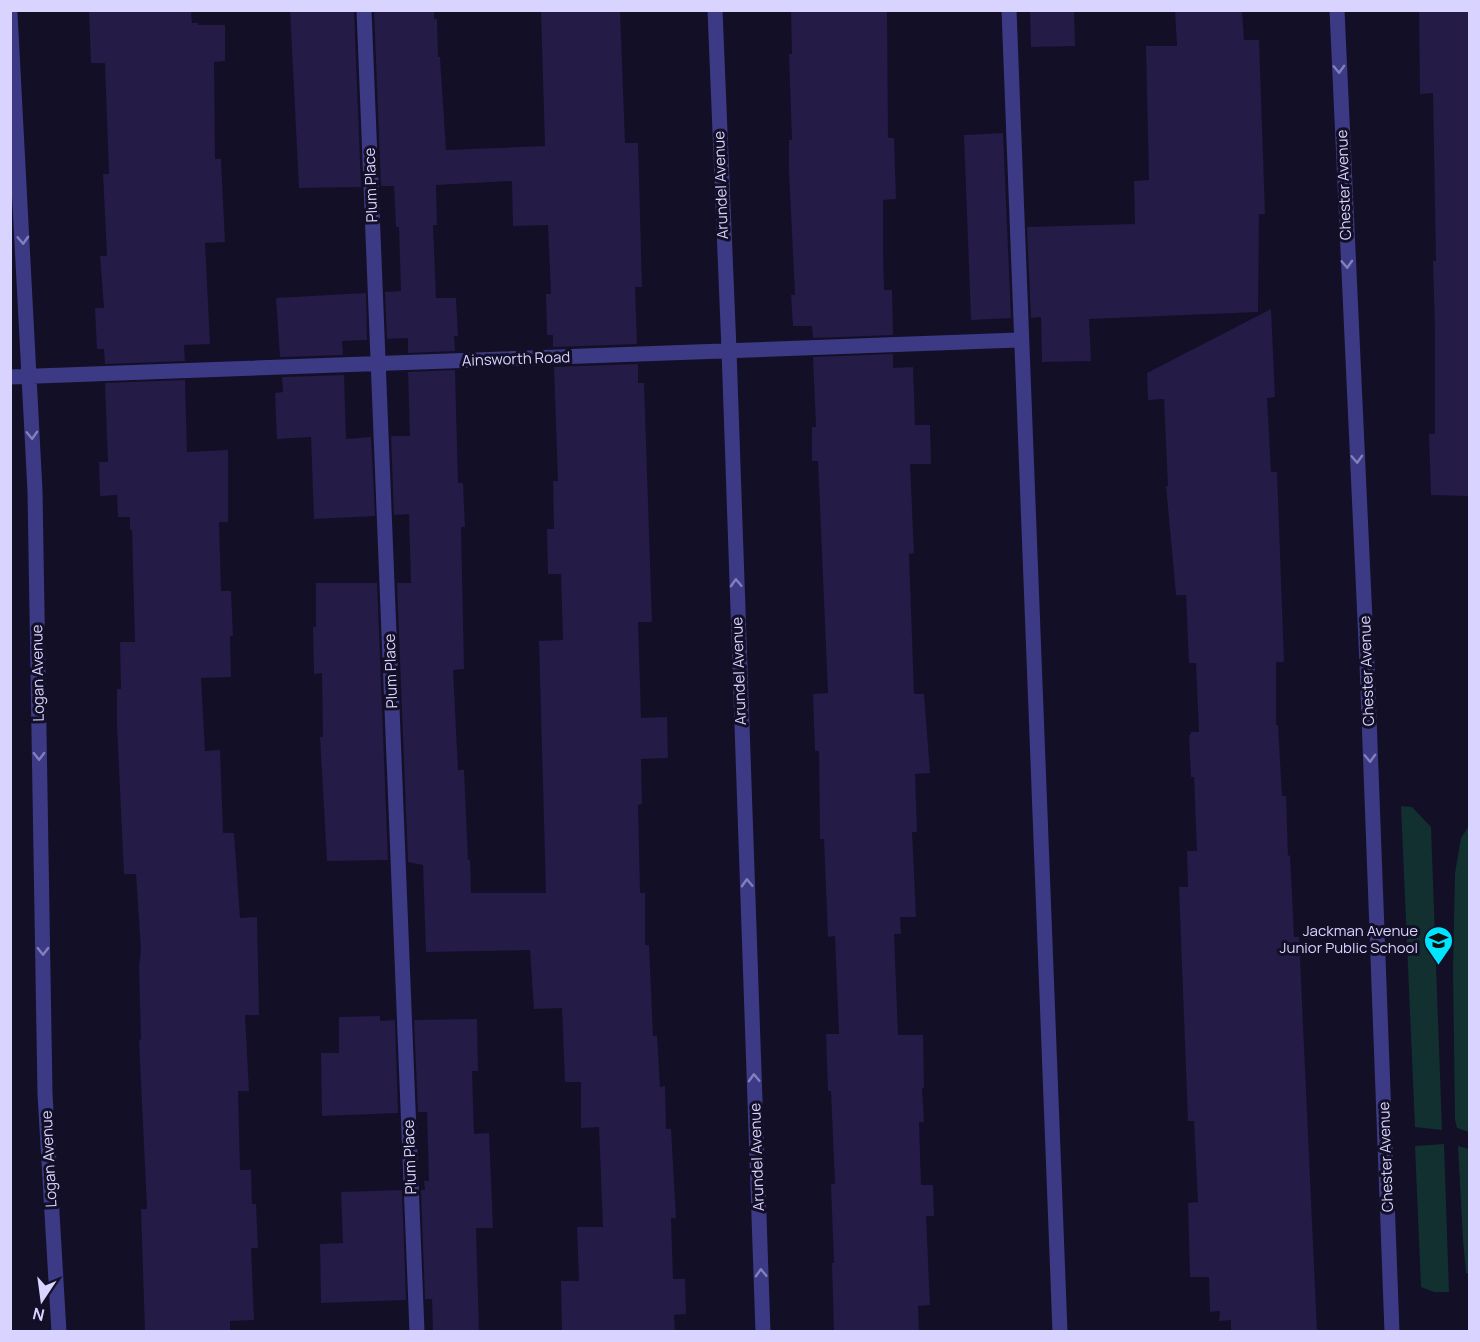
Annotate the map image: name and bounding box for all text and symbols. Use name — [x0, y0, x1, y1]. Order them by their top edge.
one-way arrow — [1333, 64, 1346, 73]
street label: Chester Avenue — [1331, 129, 1356, 241]
street label: Arundel Avenue — [708, 130, 733, 239]
street label: Plum Place — [359, 147, 382, 223]
one-way arrow — [16, 236, 29, 245]
one-way arrow — [1341, 259, 1354, 268]
street label: Ainsworth Road — [461, 346, 571, 371]
one-way arrow — [26, 431, 39, 440]
one-way arrow — [1350, 454, 1363, 463]
one-way arrow — [730, 579, 742, 588]
street label: Chester Avenue — [1354, 615, 1379, 727]
street label: Arundel Avenue — [726, 616, 751, 725]
street label: Logan Avenue — [26, 624, 49, 722]
street label: Plum Place — [379, 633, 402, 709]
one-way arrow — [33, 752, 45, 761]
one-way arrow — [1364, 754, 1376, 763]
one-way arrow — [740, 879, 753, 888]
place label: Jackman Avenue Junior Public School — [1280, 920, 1418, 958]
school or university icon: Jackman Avenue Junior Public School — [1423, 924, 1455, 966]
one-way arrow — [36, 947, 49, 956]
one-way arrow — [747, 1074, 760, 1083]
street label: Chester Avenue — [1373, 1101, 1398, 1213]
street label: Arundel Avenue — [744, 1102, 769, 1211]
street label: Logan Avenue — [35, 1110, 62, 1208]
street label: Plum Place — [398, 1119, 421, 1195]
one-way arrow — [755, 1269, 767, 1278]
north arrow — [12, 1270, 72, 1330]
text: N — [31, 1303, 47, 1327]

